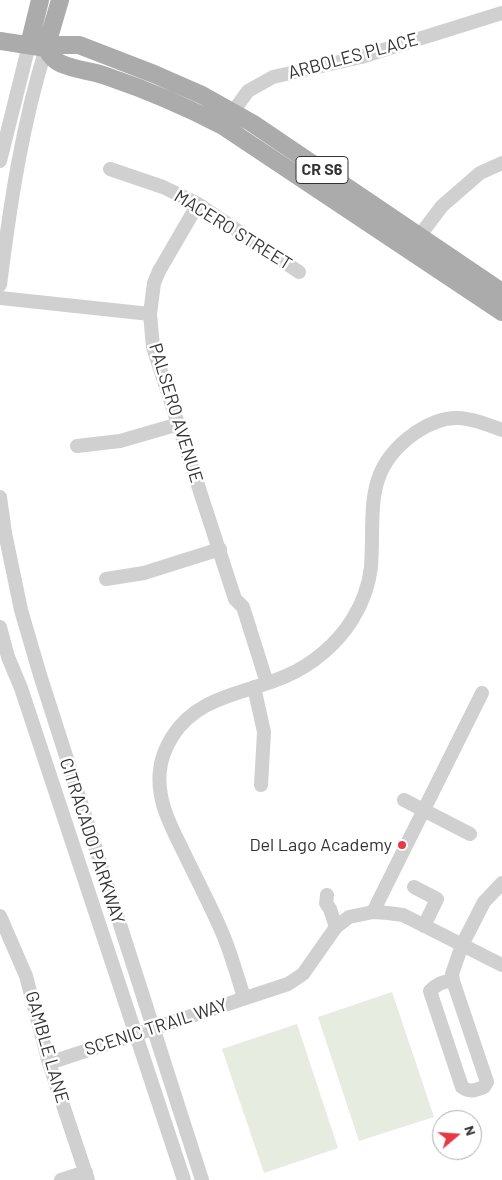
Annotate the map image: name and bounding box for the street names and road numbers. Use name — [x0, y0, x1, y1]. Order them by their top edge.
street label: ARBOLES PLACE — [286, 28, 420, 84]
road number: CR S6 — [296, 156, 348, 184]
street label: MACERO STREET — [170, 185, 296, 275]
street label: PALSERO AVENUE — [145, 341, 207, 485]
street label: CITRACADO PARKWAY — [55, 755, 129, 927]
street label: GAMBLE LANE — [21, 988, 73, 1106]
street label: SCENIC TRAIL WAY — [82, 994, 230, 1060]

